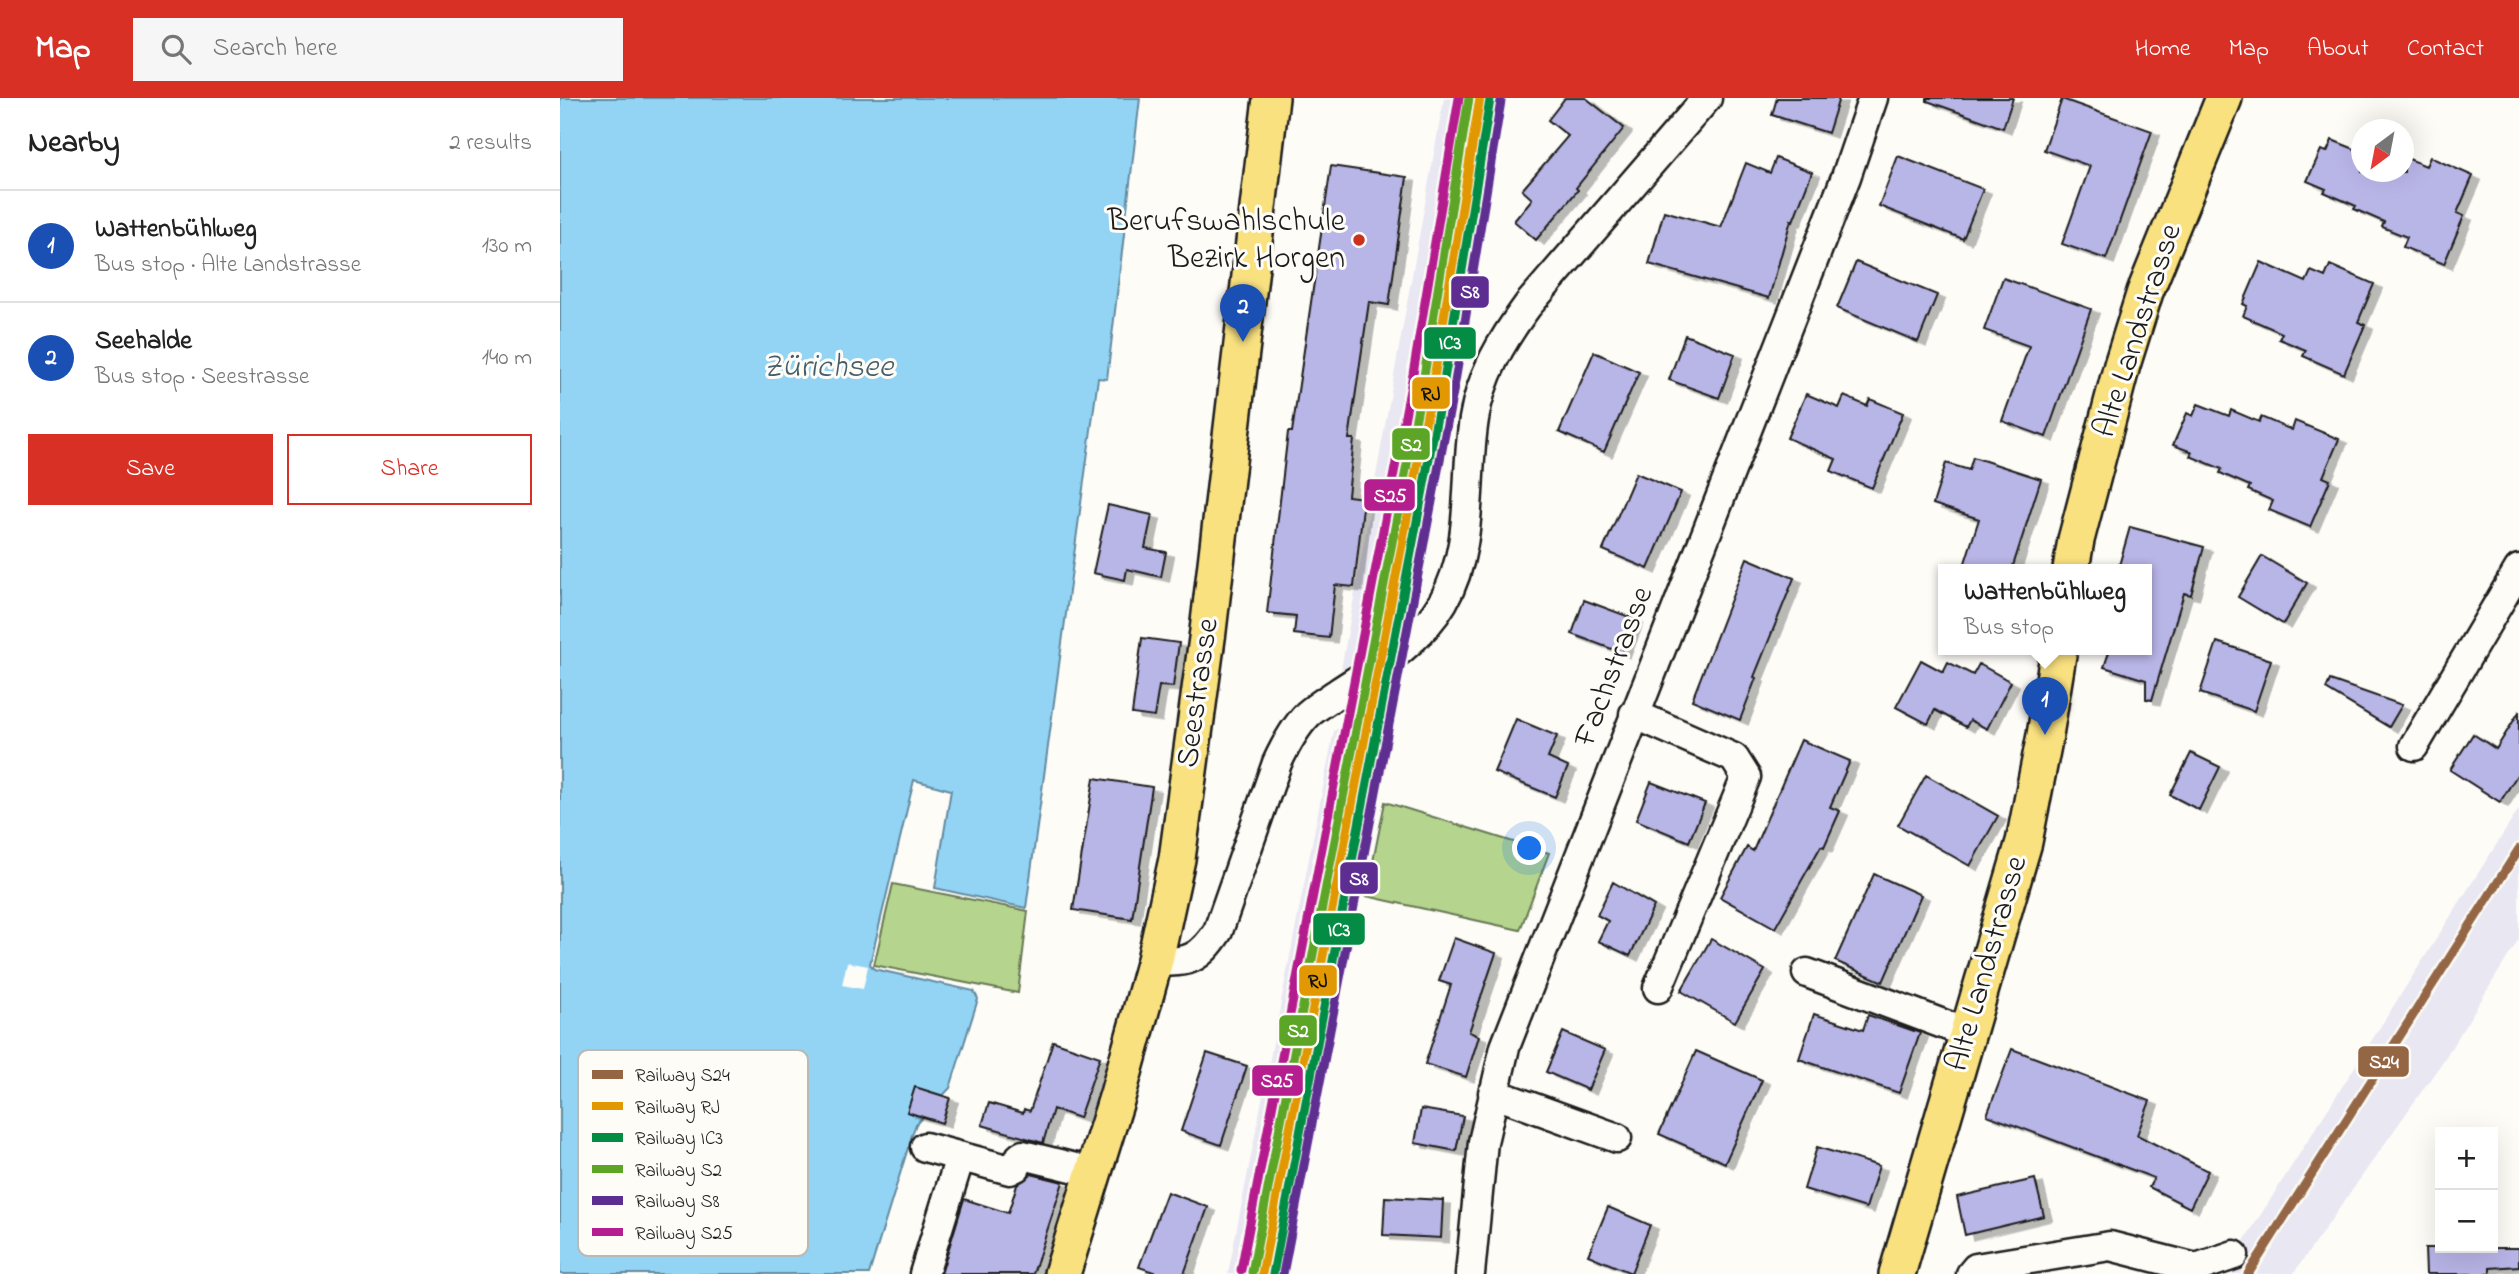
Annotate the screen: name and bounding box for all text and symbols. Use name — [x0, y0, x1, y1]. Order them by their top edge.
search box — [133, 18, 623, 81]
text: Map — [35, 25, 91, 73]
icon: search — [157, 30, 195, 68]
text: Search here — [213, 30, 337, 68]
text: Home — [2135, 32, 2191, 67]
text: Map — [2229, 32, 2269, 67]
text: About — [2307, 32, 2369, 67]
text: Contact — [2407, 32, 2484, 67]
north arrow — [2351, 119, 2414, 182]
text: Nearby — [28, 122, 120, 166]
text: 2 results — [449, 127, 532, 160]
place label: Berufswahlschule Bezirk Horgen — [1106, 199, 1346, 283]
text: Wattenbühlweg — [95, 211, 257, 249]
street label: Alte Landstrasse — [2082, 217, 2196, 444]
text: 1 — [47, 230, 55, 263]
text: 130 m — [482, 230, 532, 263]
marker: Berufswahlschule Bezirk Horgen — [1351, 232, 1367, 248]
text: Bus stop · Alte Landstrasse — [95, 249, 361, 282]
line badge: S8 — [1450, 275, 1490, 309]
text: S8 — [1460, 280, 1480, 307]
pin: 2 — [1220, 284, 1266, 342]
text: Seehalde — [95, 323, 192, 361]
line badge: IC3 — [1423, 326, 1477, 360]
text: IC3 — [1439, 331, 1462, 358]
text: 2 — [45, 342, 57, 375]
text: 140 m — [482, 342, 532, 375]
water label: Zürichsee — [763, 344, 894, 392]
text: Bus stop · Seestrasse — [95, 361, 309, 394]
line badge: RJ — [1411, 376, 1451, 410]
text: RJ — [1421, 382, 1441, 409]
line badge: S2 — [1391, 427, 1431, 461]
text: S2 — [1400, 433, 1422, 460]
button: Save — [28, 434, 273, 505]
button: Share — [287, 434, 532, 505]
line badge: S25 — [1363, 478, 1416, 512]
text: S25 — [1374, 484, 1406, 511]
popup — [1938, 564, 2152, 655]
text: Wattenbühlweg — [1964, 574, 2126, 612]
street label: Fachstrasse — [1562, 579, 1667, 755]
text: Bus stop — [1964, 612, 2054, 645]
street label: Seestrasse — [1165, 615, 1233, 771]
pin: 1 — [2022, 677, 2068, 735]
your location — [1512, 831, 1546, 865]
street label: Alte Landstrasse — [1935, 850, 2041, 1077]
line badge: S8 — [1339, 861, 1379, 895]
text: S8 — [1349, 867, 1369, 894]
line badge: IC3 — [1312, 912, 1366, 946]
text: IC3 — [1328, 918, 1351, 945]
line badge: RJ — [1298, 964, 1338, 997]
text: RJ — [1308, 969, 1328, 996]
line badge: S2 — [1278, 1014, 1318, 1047]
text: S2 — [1287, 1019, 1309, 1046]
line badge: S24 — [2357, 1045, 2410, 1078]
legend — [578, 1050, 808, 1256]
text: S24 — [2369, 1050, 2399, 1077]
text: Railway S24 — [635, 1063, 730, 1091]
line badge: S25 — [1251, 1064, 1304, 1097]
text: S25 — [1261, 1069, 1293, 1096]
text: Railway RJ — [635, 1095, 720, 1123]
text: Railway IC3 — [635, 1126, 723, 1154]
map controls — [2435, 1127, 2498, 1253]
button: + — [2435, 1127, 2498, 1190]
text: Railway S2 — [635, 1158, 722, 1186]
text: Railway S8 — [635, 1189, 720, 1217]
button: − — [2435, 1190, 2498, 1253]
text: Railway S25 — [635, 1221, 733, 1249]

